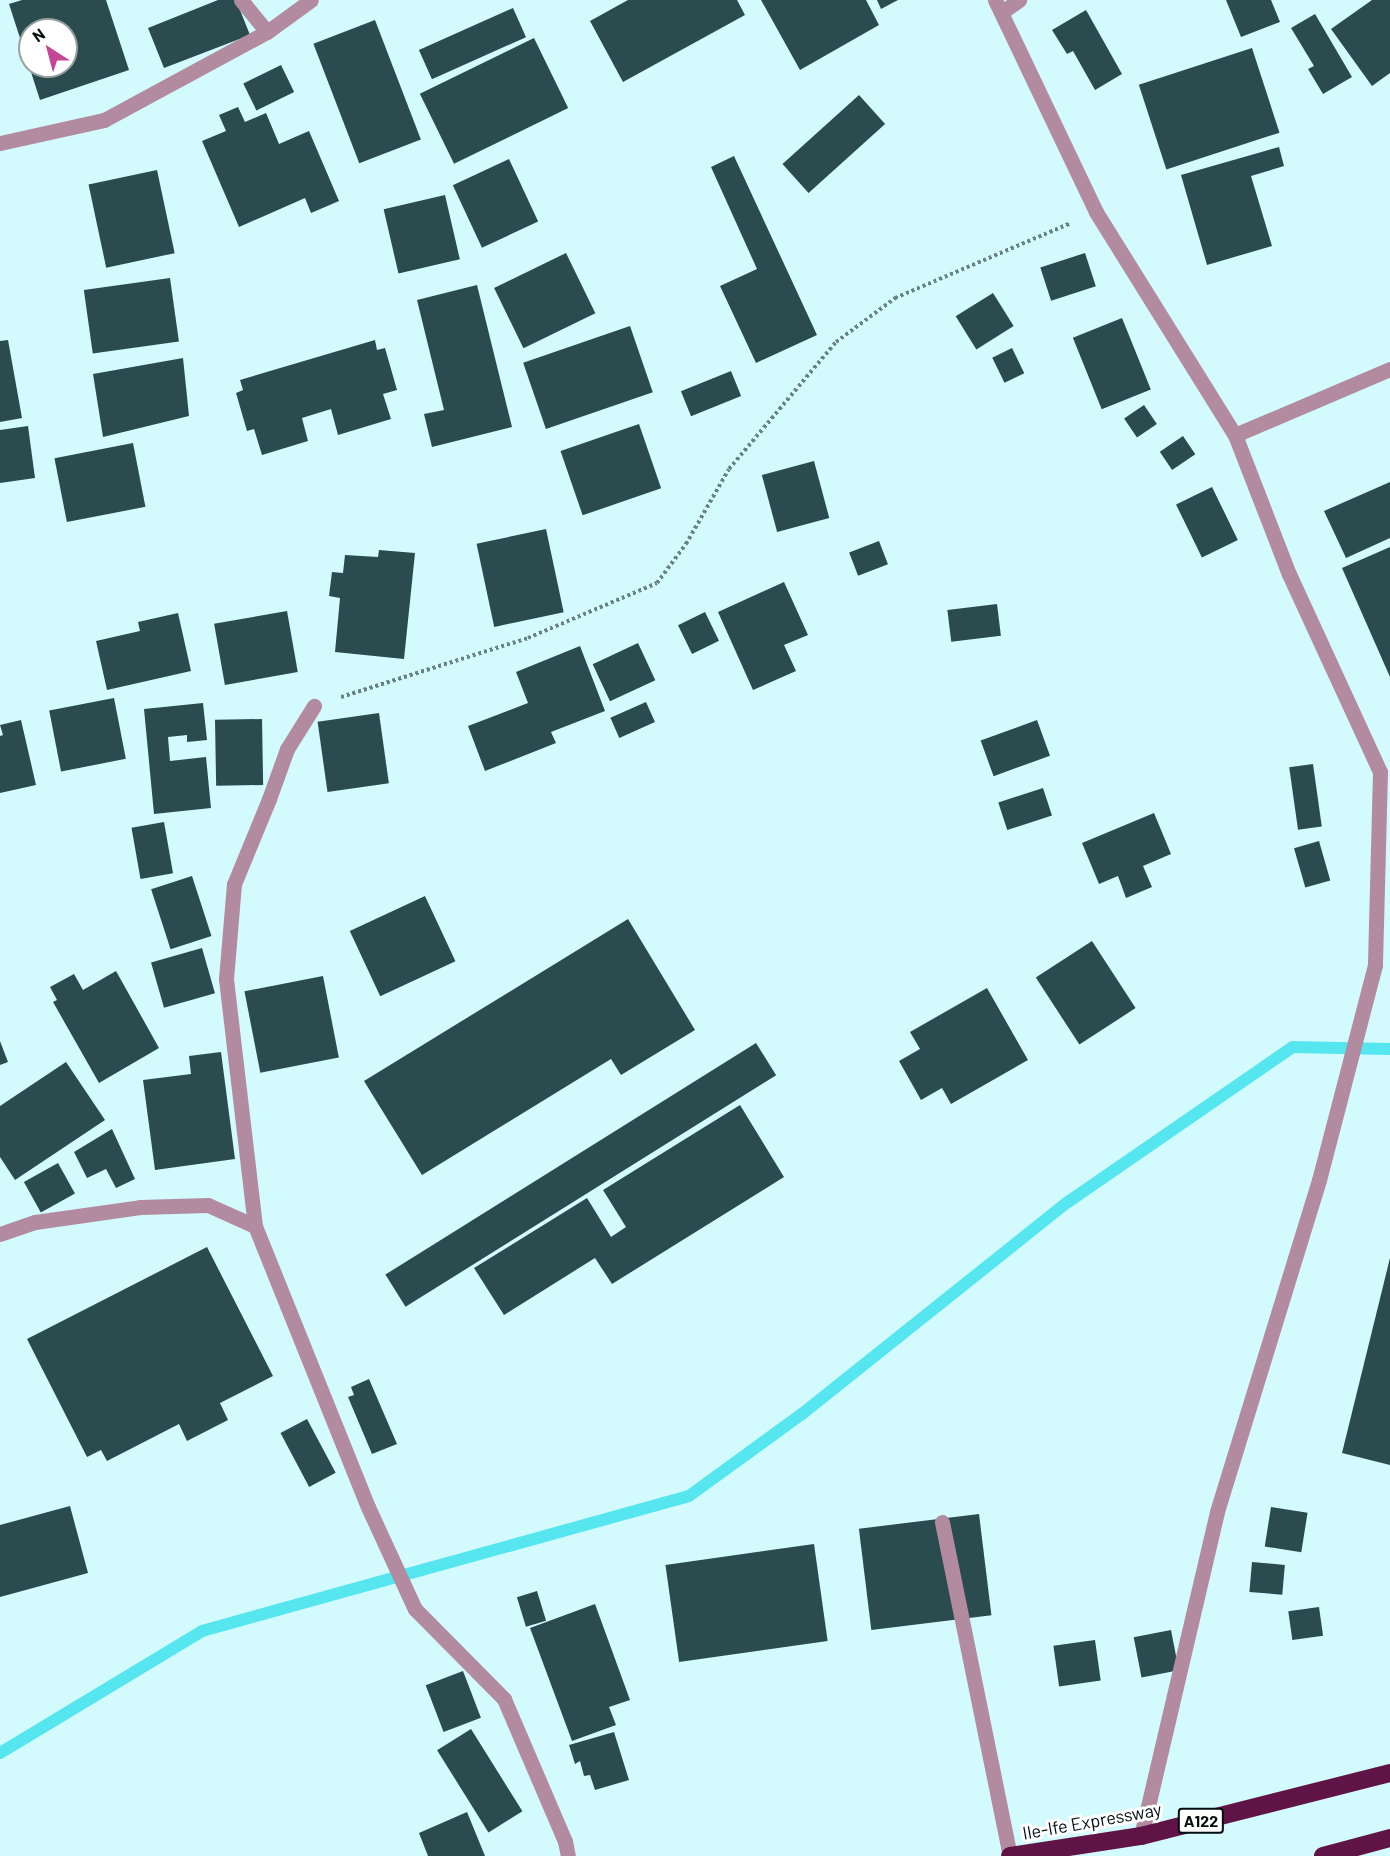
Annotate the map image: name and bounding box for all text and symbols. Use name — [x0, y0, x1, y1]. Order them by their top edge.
north arrow — [18, 18, 78, 78]
text: N — [28, 24, 48, 45]
street label: Ile-Ife Expressway — [1021, 1798, 1163, 1844]
road number: A122 — [1177, 1808, 1225, 1834]

